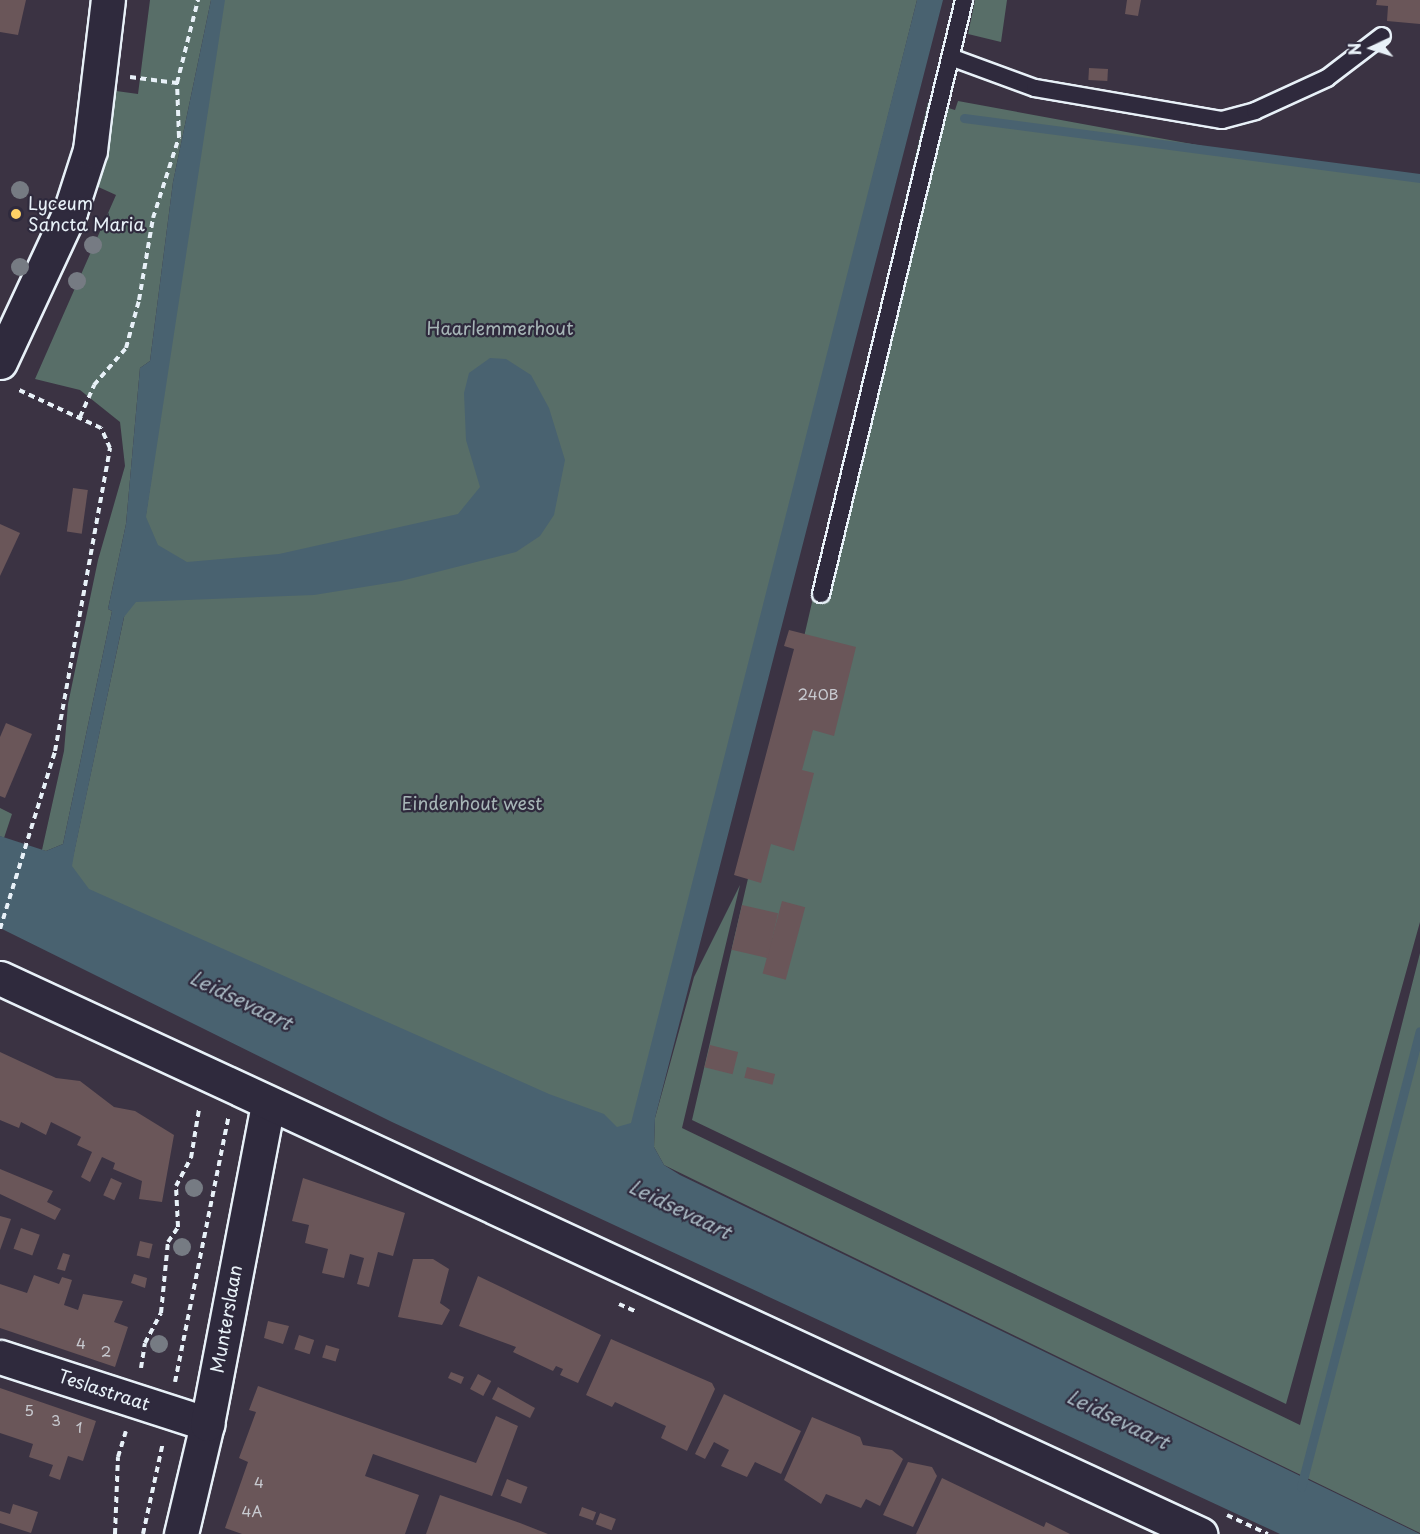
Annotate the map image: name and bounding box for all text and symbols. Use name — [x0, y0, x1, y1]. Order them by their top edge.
north arrow — [1342, 18, 1402, 78]
text: N — [1342, 42, 1366, 56]
place label: Lyceum Sancta Maria — [28, 193, 146, 236]
marker: Lyceum Sancta Maria — [9, 207, 23, 221]
park label: Haarlemmerhout — [426, 317, 574, 339]
house number: 240B — [797, 685, 839, 703]
park label: Eindenhout west — [401, 792, 543, 814]
water label: Leidsevaart — [186, 965, 296, 1035]
water label: Leidsevaart — [625, 1174, 735, 1244]
street label: Munterslaan — [206, 1263, 246, 1375]
house number: 4 — [76, 1334, 86, 1352]
house number: 2 — [101, 1342, 111, 1360]
street label: Teslastraat — [55, 1365, 153, 1415]
water label: Leidsevaart — [1063, 1384, 1173, 1454]
house number: 5 — [24, 1401, 34, 1419]
house number: 3 — [51, 1411, 61, 1429]
house number: 1 — [76, 1418, 82, 1436]
house number: 4 — [254, 1473, 264, 1491]
house number: 4A — [242, 1502, 262, 1520]

